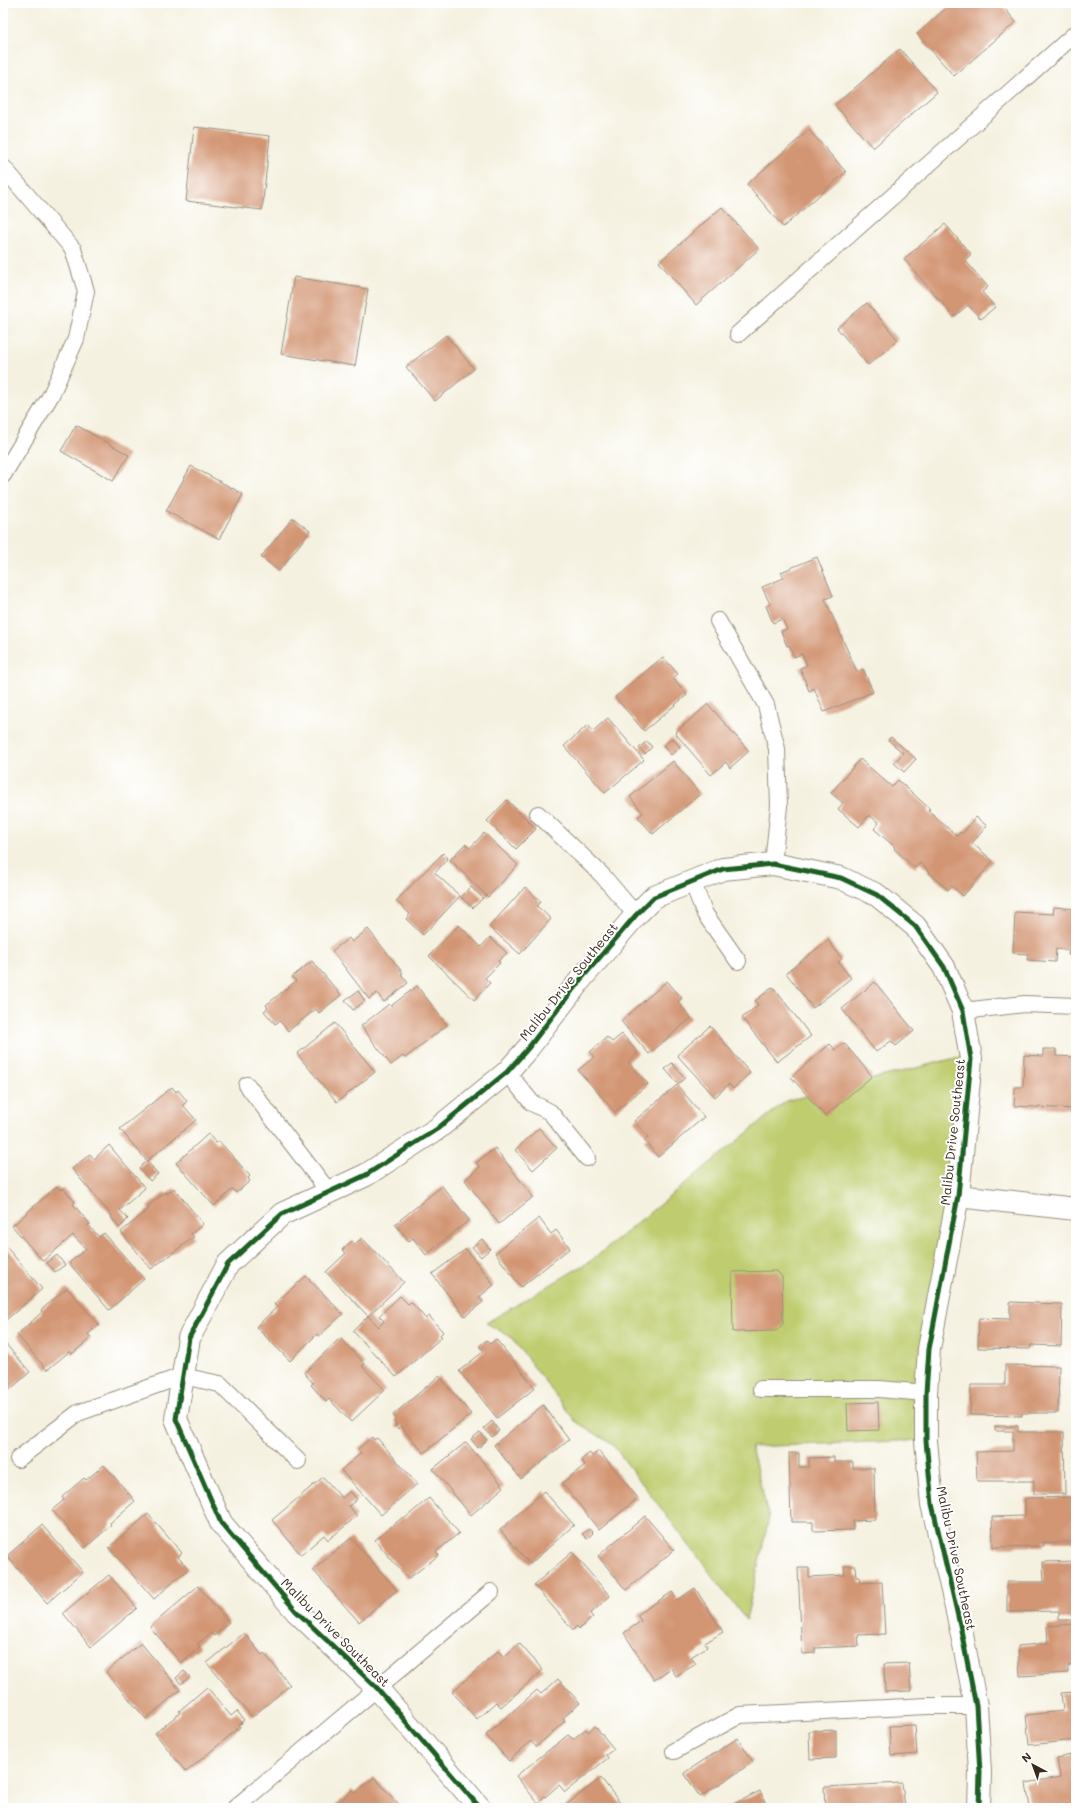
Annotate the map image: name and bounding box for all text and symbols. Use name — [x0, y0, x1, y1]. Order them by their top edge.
street label: Malibu Drive Southeast — [515, 918, 621, 1044]
street label: Malibu Drive Southeast — [936, 1058, 968, 1206]
street label: Malibu Drive Southeast — [933, 1484, 981, 1632]
street label: Malibu Drive Southeast — [278, 1574, 394, 1690]
north arrow — [1013, 1745, 1053, 1785]
text: N — [1018, 1749, 1034, 1765]

